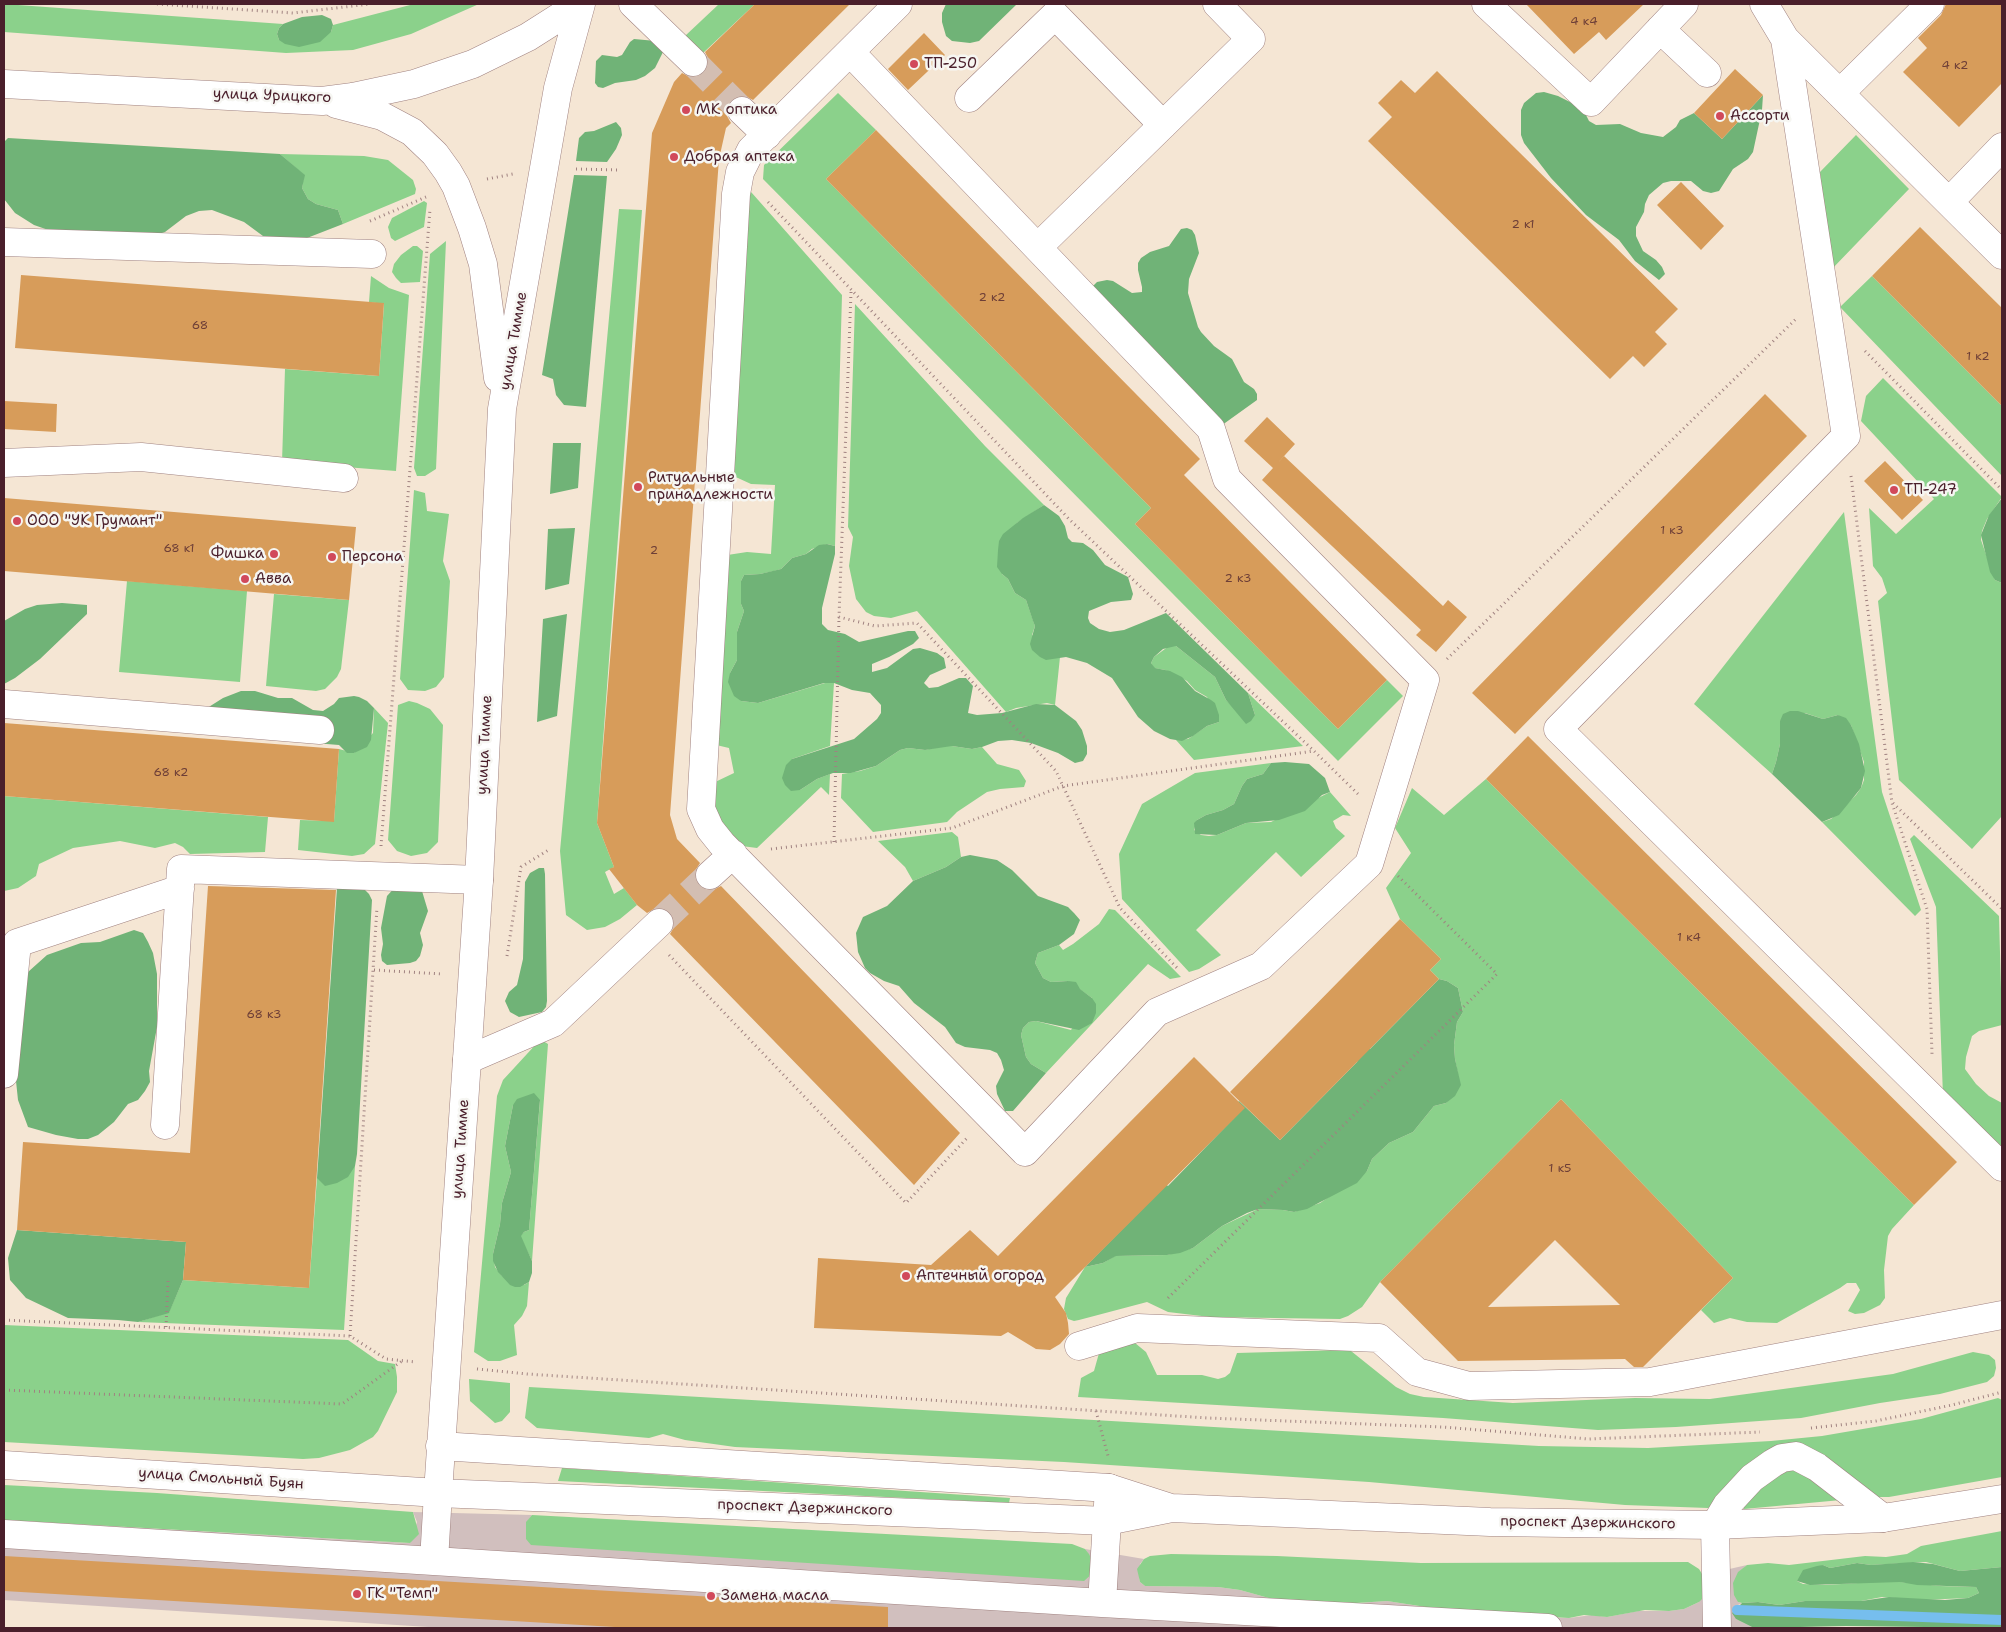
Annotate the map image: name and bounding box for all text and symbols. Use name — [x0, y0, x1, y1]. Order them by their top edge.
house number: 4 к4 — [1570, 15, 1598, 29]
place label: ТП-250 — [924, 55, 977, 73]
marker: ТП-250 — [908, 58, 920, 70]
house number: 4 к2 — [1942, 59, 1968, 73]
street label: улица Урицкого — [212, 85, 332, 107]
place label: МК оптика — [696, 101, 777, 119]
marker: МК оптика — [680, 104, 692, 116]
place label: Ассорти — [1730, 107, 1790, 125]
marker: Ассорти — [1714, 110, 1726, 122]
place label: Добрая аптека — [684, 148, 795, 166]
marker: Добрая аптека — [668, 151, 680, 163]
house number: 2 к1 — [1511, 218, 1535, 232]
street label: улица Тимме — [496, 290, 532, 392]
house number: 2 к2 — [979, 291, 1005, 305]
house number: 68 — [192, 319, 208, 333]
house number: 1 к2 — [1966, 350, 1990, 364]
place label: Ритуальные принадлежности — [648, 469, 773, 504]
marker: Ритуальные принадлежности — [632, 481, 644, 493]
place label: ТП-247 — [1904, 481, 1957, 499]
marker: ТП-247 — [1888, 484, 1900, 496]
place label: ООО "УК Грумант" — [27, 512, 162, 530]
marker: ООО "УК Грумант" — [11, 515, 23, 527]
house number: 1 к3 — [1660, 524, 1684, 538]
house number: 68 к1 — [163, 542, 195, 556]
house number: 2 — [650, 544, 658, 558]
place label: Фишка — [211, 545, 264, 563]
marker: Фишка — [268, 548, 280, 560]
place label: Персона — [342, 548, 403, 566]
marker: Персона — [326, 551, 338, 563]
place label: Авва — [255, 570, 291, 588]
house number: 2 к3 — [1225, 572, 1251, 586]
marker: Авва — [239, 573, 251, 585]
street label: улица Тимме — [473, 695, 497, 795]
house number: 68 к2 — [154, 766, 188, 780]
house number: 1 к4 — [1677, 931, 1701, 945]
house number: 68 к3 — [247, 1008, 281, 1022]
street label: улица Тимме — [449, 1099, 473, 1199]
house number: 1 к5 — [1549, 1162, 1571, 1176]
place label: Аптечный огород — [916, 1267, 1044, 1285]
marker: Аптечный огород — [900, 1270, 912, 1282]
street label: улица Смольный Буян — [138, 1464, 304, 1494]
street label: проспект Дзержинского — [717, 1496, 893, 1520]
street label: проспект Дзержинского — [1500, 1512, 1676, 1534]
place label: ГК "Темп" — [367, 1585, 438, 1603]
place label: Замена масла — [721, 1587, 829, 1605]
marker: ГК "Темп" — [351, 1588, 363, 1600]
marker: Замена масла — [705, 1590, 717, 1602]

